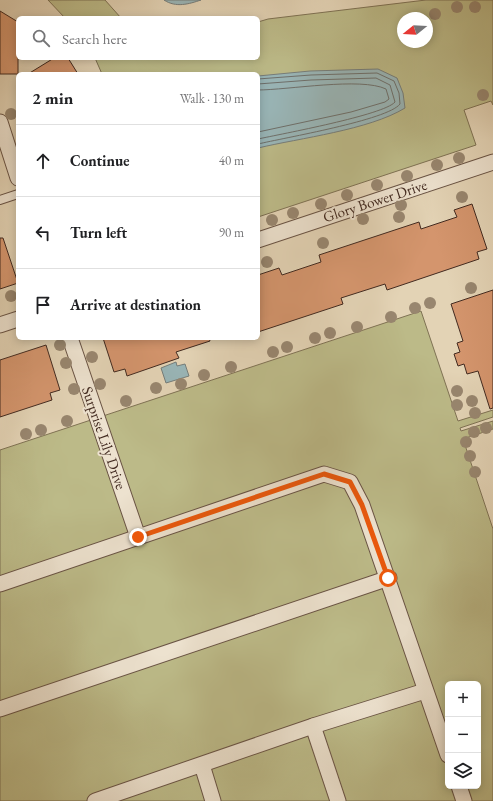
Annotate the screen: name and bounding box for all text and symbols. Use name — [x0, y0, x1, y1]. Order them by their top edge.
north arrow — [397, 12, 433, 48]
search box — [16, 16, 260, 60]
icon: search — [30, 27, 52, 49]
text: Search here — [62, 29, 127, 48]
text: 2 min — [32, 87, 73, 109]
text: Walk · 130 m — [180, 90, 244, 107]
icon: ahead — [32, 150, 54, 172]
text: Continue — [70, 151, 130, 170]
text: 40 m — [219, 152, 244, 169]
street label: Glory Bower Drive — [320, 175, 429, 226]
icon: left — [32, 222, 54, 244]
text: Turn left — [70, 223, 127, 242]
text: 90 m — [219, 224, 244, 241]
icon: arrive — [32, 294, 54, 316]
text: Arrive at destination — [70, 295, 201, 314]
street label: Surprise Lily Drive — [78, 384, 131, 492]
route end — [129, 528, 147, 546]
route start — [379, 569, 397, 587]
map controls — [445, 681, 481, 789]
button: + — [445, 681, 481, 717]
button: − — [445, 717, 481, 753]
button: layers — [445, 753, 481, 789]

